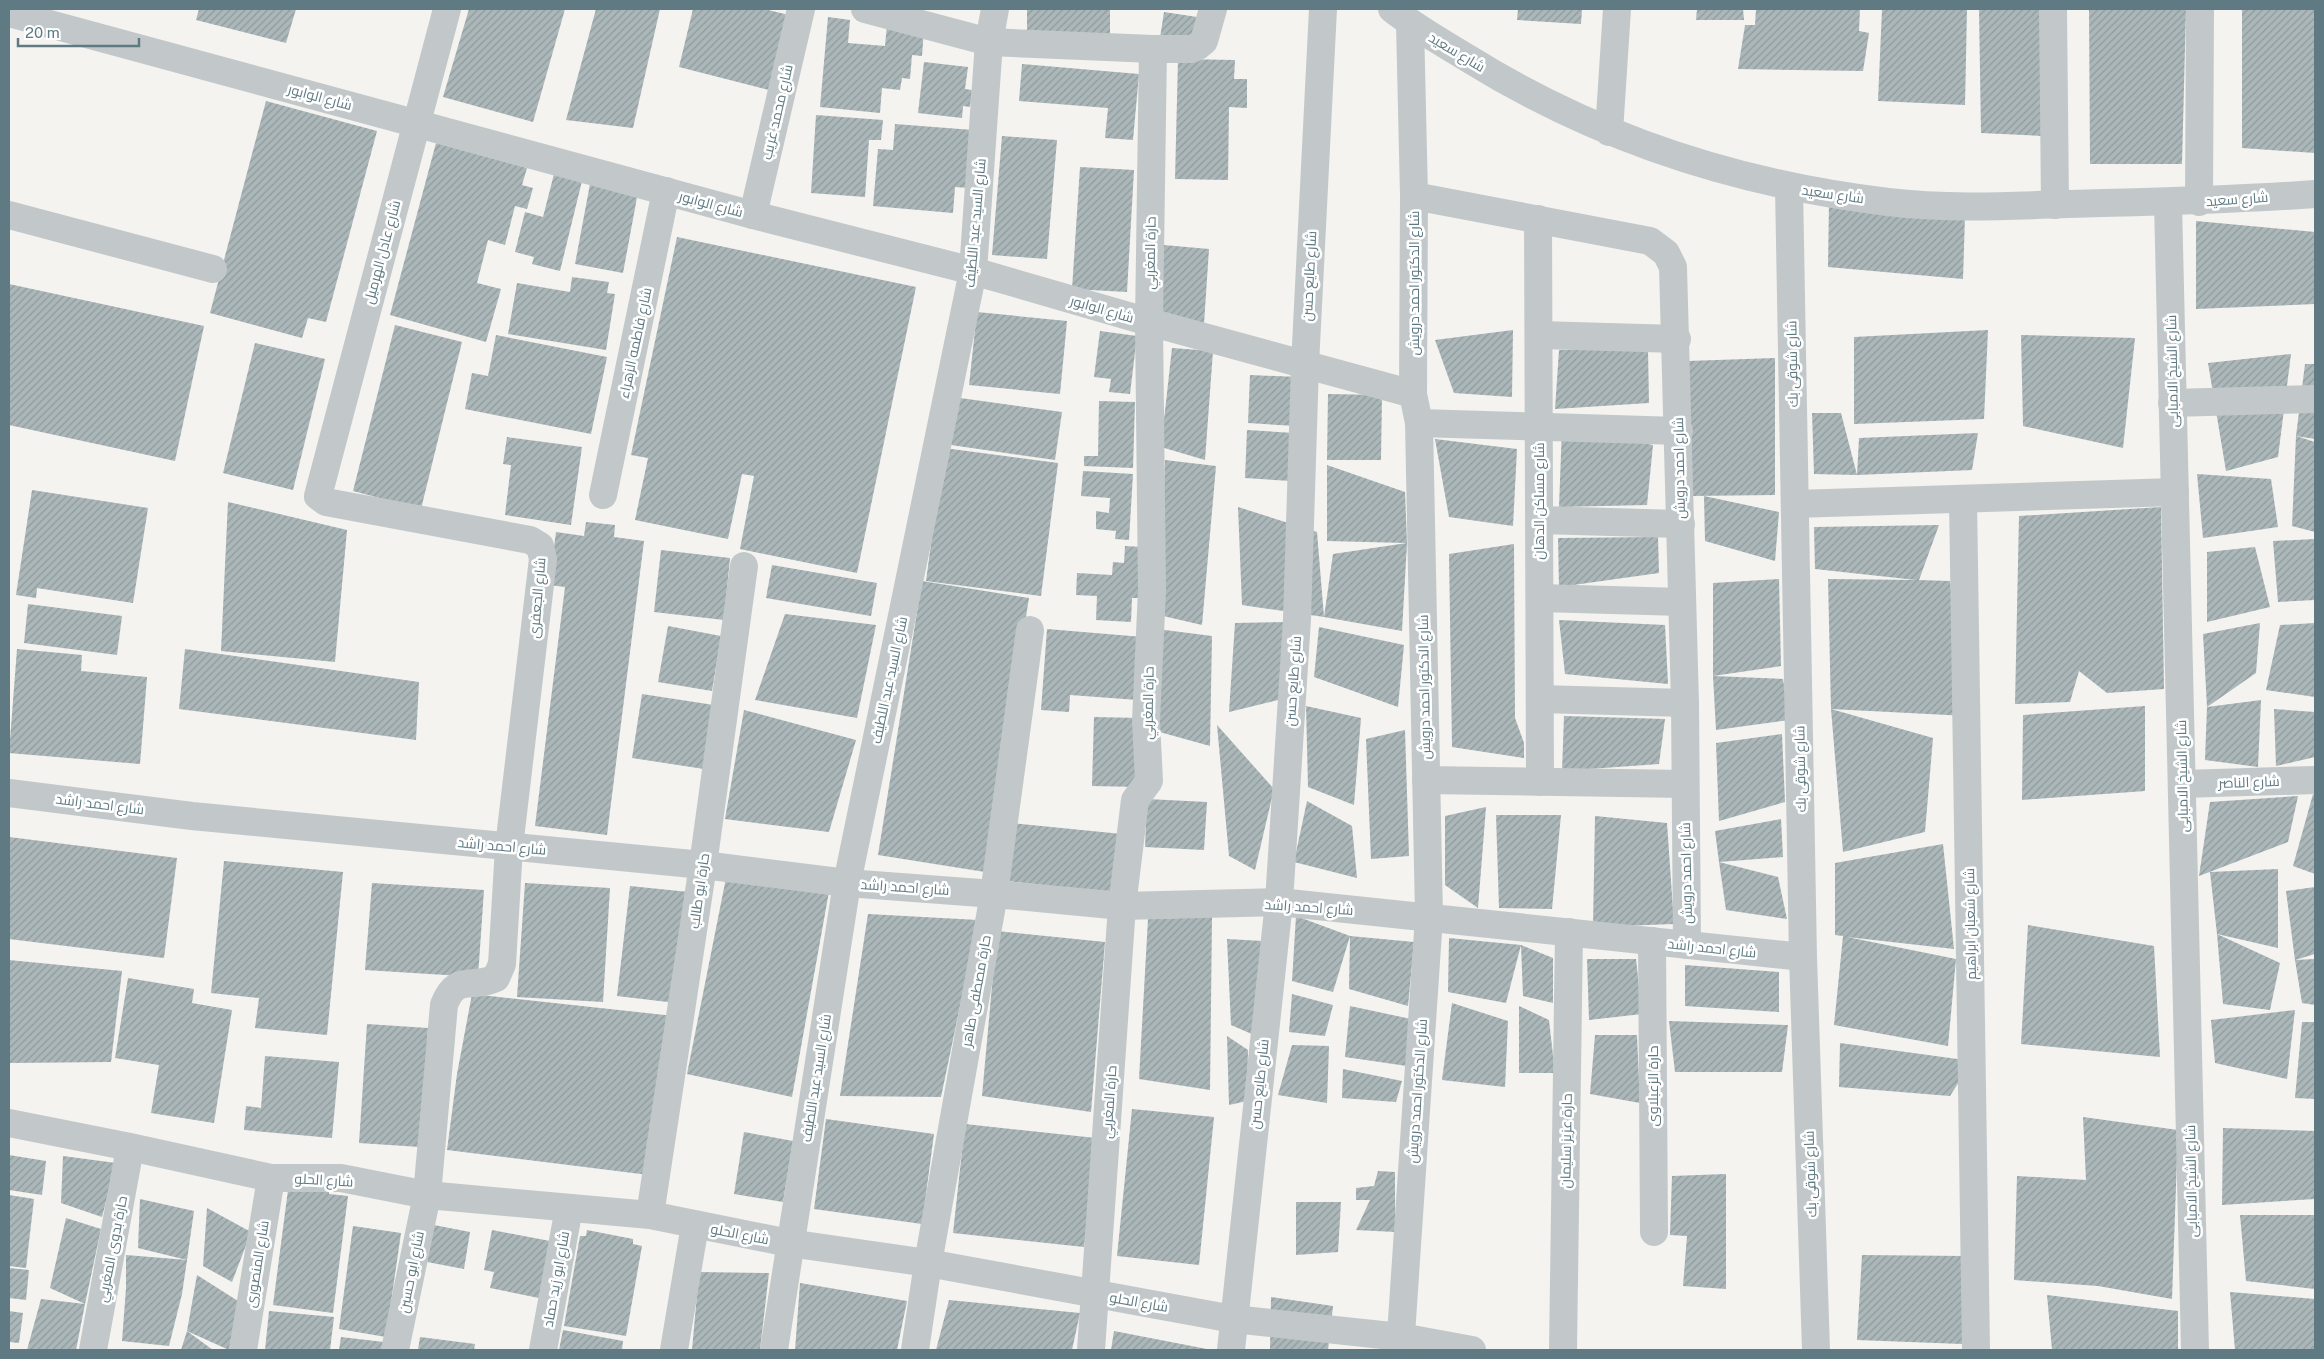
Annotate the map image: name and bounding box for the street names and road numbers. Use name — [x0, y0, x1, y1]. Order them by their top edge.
street label: شارع سعيد — [1426, 29, 1488, 76]
street label: شارع محمد غريب — [758, 63, 797, 161]
street label: شارع الوابور — [285, 81, 354, 114]
street label: شارع السيد عبد اللطيف — [961, 158, 990, 288]
street label: شارع سعيد — [1801, 182, 1865, 207]
street label: شارع الوابور — [676, 188, 745, 221]
street label: شارع سعيد — [2205, 189, 2269, 210]
street label: شارع عادل الهرميل — [361, 199, 404, 306]
street label: شارع الدكتور احمد درويش — [1406, 211, 1423, 355]
street label: حارة المغربي — [1141, 216, 1163, 290]
street label: شارع طايع حسن — [1299, 230, 1320, 322]
street label: شارع فاطمه الزهراء — [615, 286, 656, 400]
street label: شارع الوابور — [1067, 292, 1136, 327]
street label: شارع الشيخ الامبابى — [2163, 315, 2182, 427]
street label: شارع شوقى بك — [1783, 320, 1802, 408]
street label: شارع احمد درويش — [1670, 417, 1689, 519]
street label: شارع مساكن الدهان — [1531, 442, 1548, 560]
street label: شارع الجعفرى — [525, 557, 550, 639]
street label: شارع الدكتور احمد درويش — [1415, 614, 1434, 760]
street label: شارع السيد عبد اللطيف — [868, 615, 911, 745]
street label: شارع طايع حسن — [1282, 635, 1305, 727]
street label: حارة المغربي — [1139, 666, 1161, 740]
street label: شارع الشيخ الامبابى — [2173, 720, 2192, 832]
street label: شارع شوقى بك — [1791, 725, 1810, 813]
street label: شارع الناصر — [2217, 773, 2280, 792]
street label: شارع احمد راشد — [55, 791, 145, 818]
street label: شارع احمد درويش — [1677, 822, 1696, 924]
street label: شارع احمد راشد — [457, 834, 547, 859]
street label: حارة ابو طالب — [686, 852, 712, 930]
street label: شارع شعبان ابراهيم — [1961, 868, 1981, 980]
street label: شارع احمد راشد — [860, 876, 950, 899]
street label: شارع احمد راشد — [1264, 896, 1354, 919]
street label: حارة مصطفى طاهر — [958, 934, 994, 1049]
street label: شارع احمد راشد — [1667, 935, 1757, 962]
street label: شارع السيد عبد اللطيف — [798, 1013, 835, 1143]
street label: شارع الدكتور احمد درويش — [1404, 1018, 1431, 1164]
street label: شارع طايع حسن — [1246, 1038, 1273, 1130]
street label: حارة الزعبلاوى — [1645, 1046, 1661, 1126]
street label: حارة المغربي — [1098, 1065, 1124, 1139]
street label: حارة عزيز سليمان — [1557, 1093, 1575, 1189]
street label: شارع الشيخ الامبابى — [2182, 1125, 2201, 1237]
street label: شارع شوقى بك — [1800, 1130, 1821, 1218]
street label: شارع الحلو — [294, 1170, 354, 1191]
street label: حارة بدوى المغربي — [94, 1194, 134, 1304]
street label: شارع المنصورى — [242, 1219, 273, 1309]
street label: شارع الحلو — [709, 1221, 770, 1248]
street label: شارع ابو حسين — [395, 1230, 428, 1315]
street label: شارع ابو زيد حماد — [540, 1230, 573, 1328]
street label: شارع الحلو — [1108, 1289, 1169, 1316]

